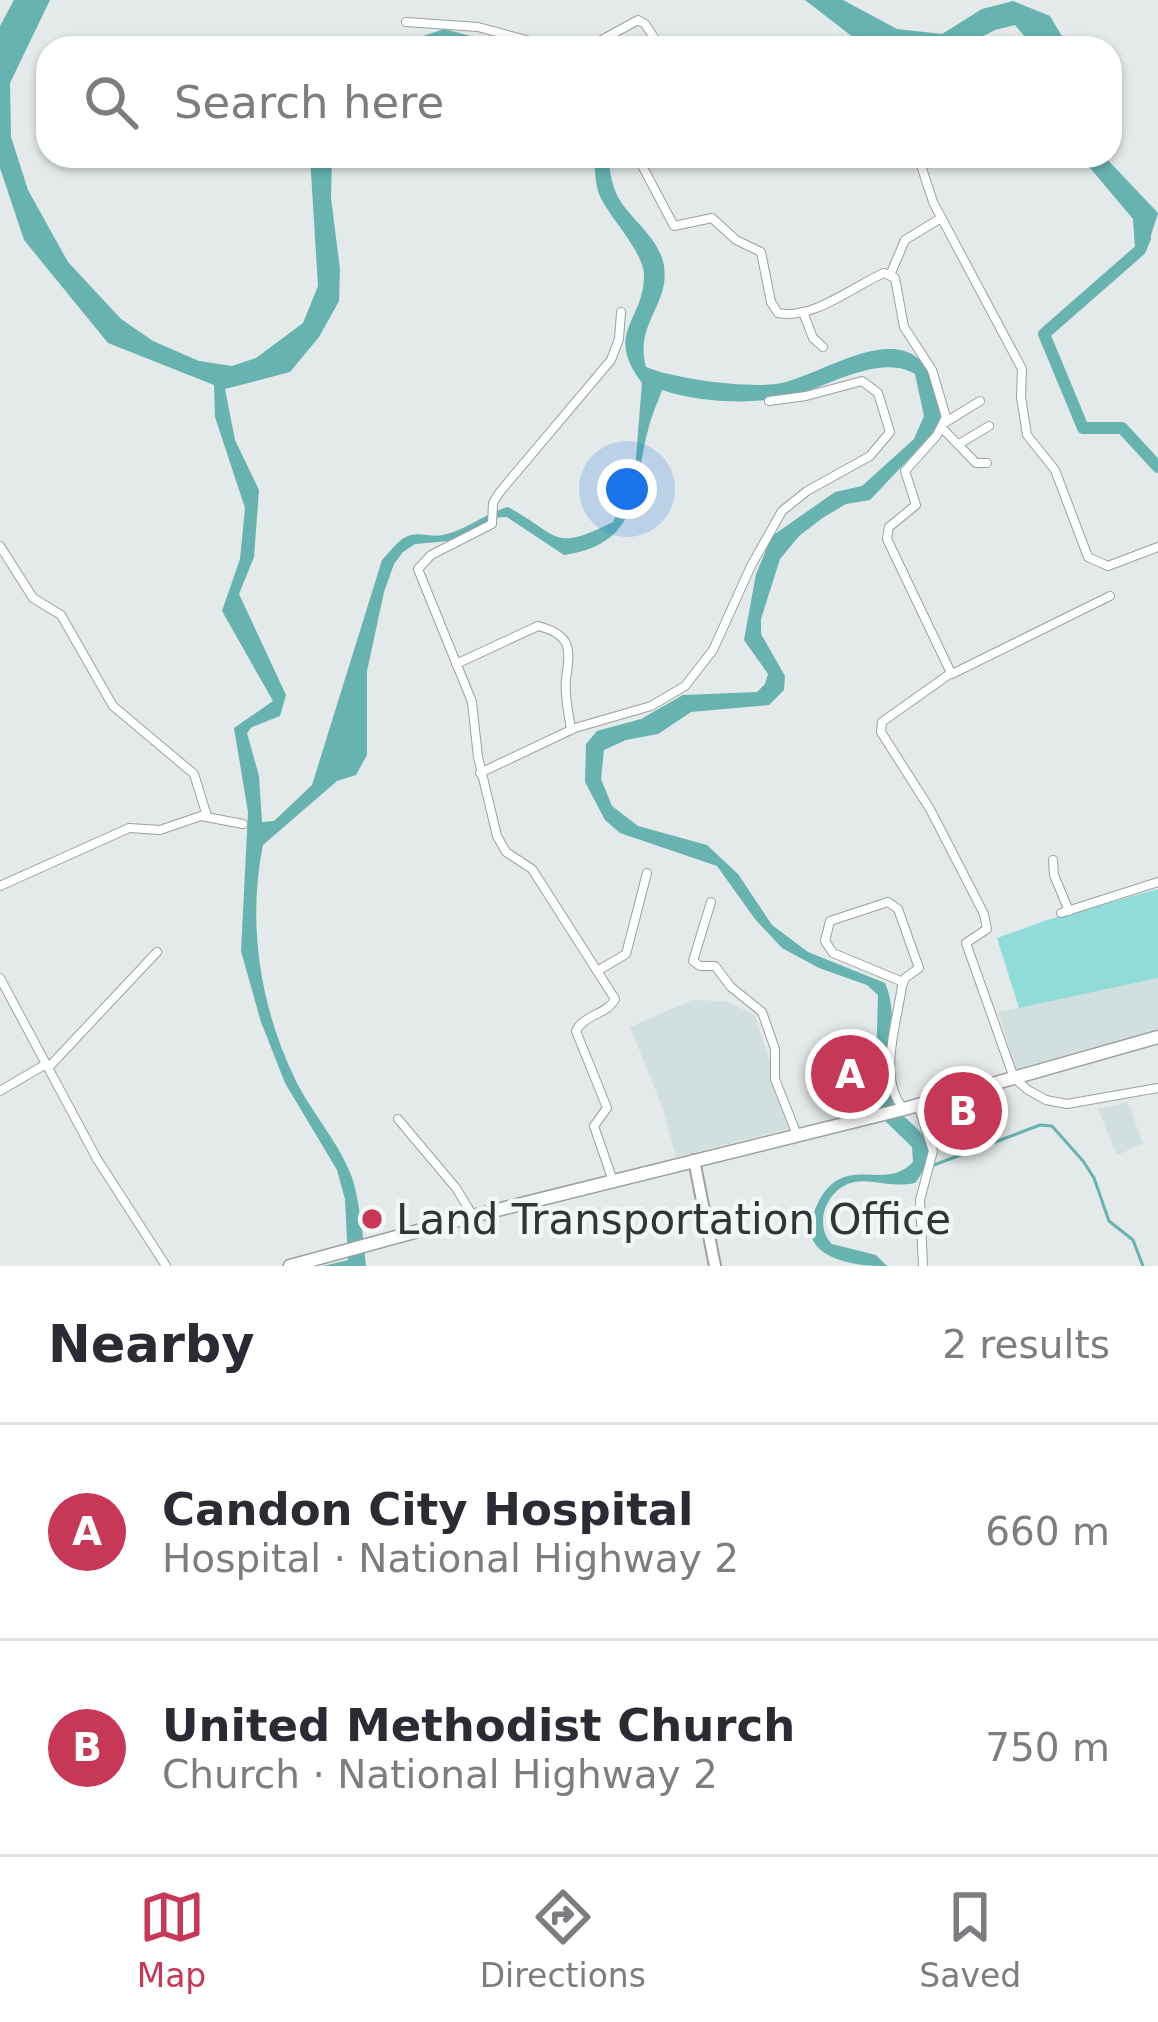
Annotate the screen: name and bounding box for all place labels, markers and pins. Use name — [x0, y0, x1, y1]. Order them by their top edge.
pin: A — [811, 1029, 889, 1119]
pin: B — [924, 1066, 1002, 1156]
place label: Land Transportation Office — [396, 1195, 951, 1244]
marker: Land Transportation Office — [359, 1206, 385, 1232]

